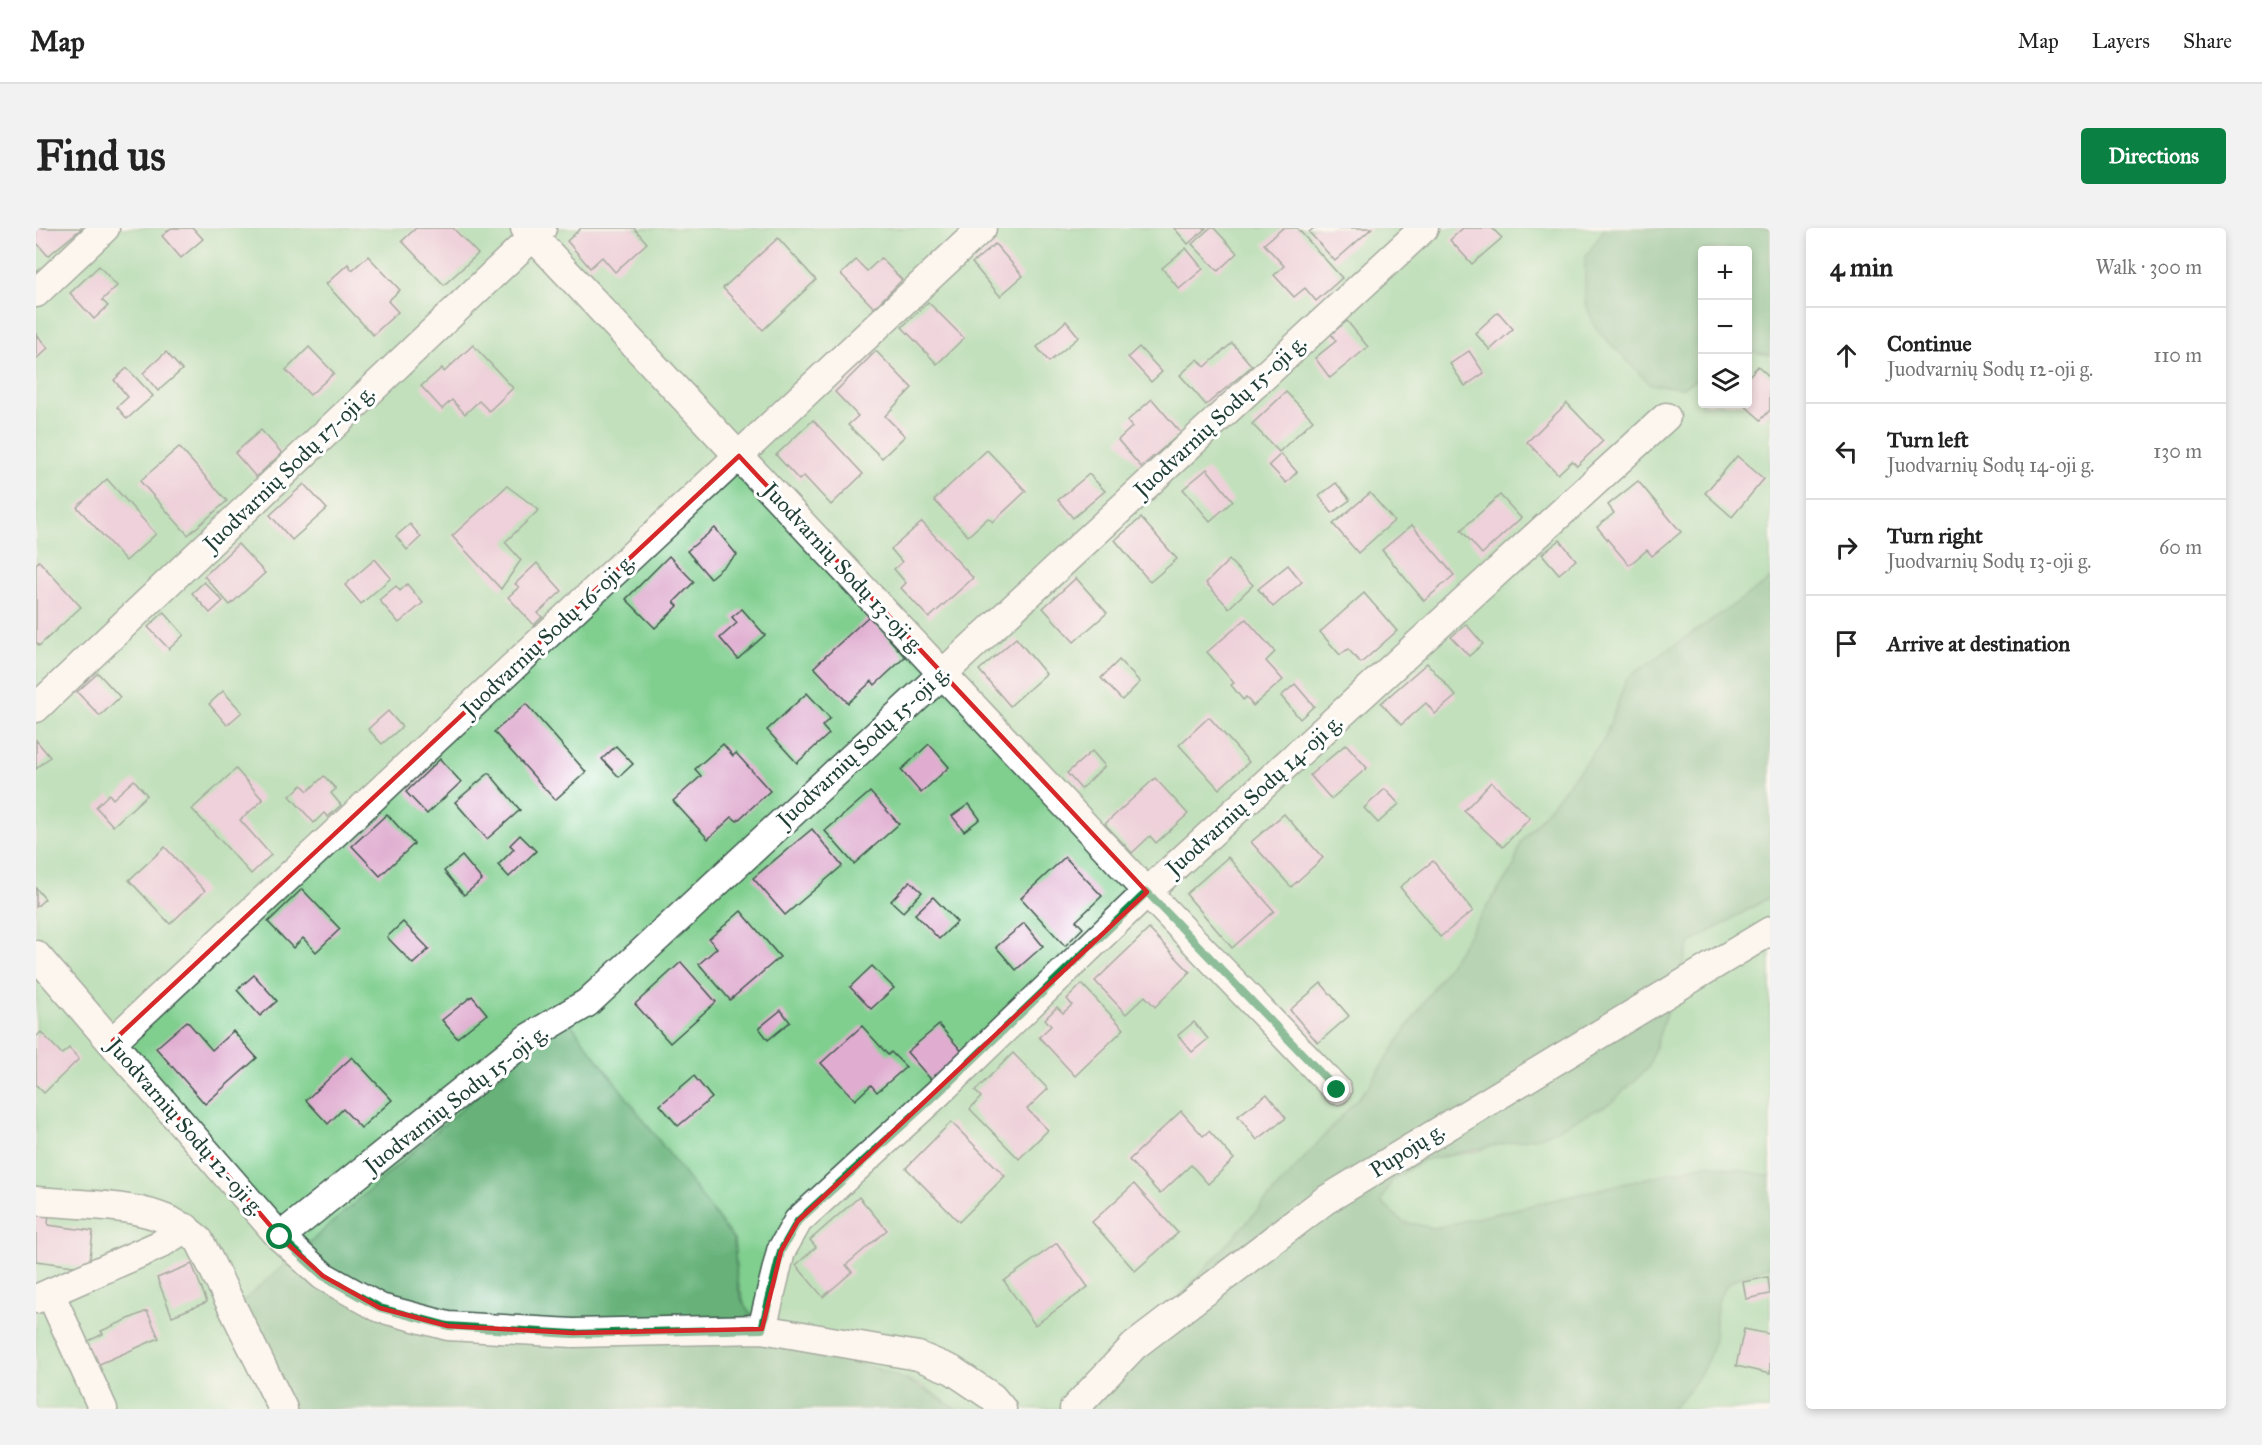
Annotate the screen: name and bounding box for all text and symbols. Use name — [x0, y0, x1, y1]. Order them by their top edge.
text: Map — [30, 24, 85, 59]
text: Map — [2018, 28, 2059, 54]
text: Layers — [2092, 28, 2150, 54]
text: Share — [2183, 28, 2232, 54]
button: Directions — [2081, 128, 2226, 184]
text: Find us — [36, 130, 166, 182]
map controls — [1698, 246, 1752, 408]
button: + — [1698, 246, 1752, 300]
text: 4 min — [1830, 251, 1893, 283]
text: Walk · 300 m — [2095, 255, 2202, 279]
button: − — [1698, 300, 1752, 354]
street label: Juodvarnių Sodų 15-oji g. — [1127, 329, 1312, 504]
text: Continue — [1887, 330, 1972, 357]
icon: ahead — [1830, 339, 1863, 372]
text: 110 m — [2154, 343, 2202, 367]
button: layers — [1698, 354, 1752, 408]
text: Juodvarnių Sodų 12-oji g. — [1887, 357, 2093, 381]
street label: Juodvarnių Sodų 17-oji g. — [196, 379, 380, 558]
text: Turn left — [1887, 426, 1969, 453]
icon: left — [1830, 435, 1863, 468]
text: 130 m — [2153, 439, 2202, 463]
text: Juodvarnių Sodų 14-oji g. — [1887, 453, 2095, 477]
street label: Juodvarnių Sodų 13-oji g. — [756, 475, 931, 659]
text: Turn right — [1887, 522, 1983, 549]
icon: right — [1830, 531, 1863, 564]
text: 60 m — [2159, 535, 2202, 559]
street label: Juodvarnių Sodų 16-oji g. — [454, 548, 640, 724]
text: Juodvarnių Sodų 13-oji g. — [1887, 549, 2091, 573]
icon: arrive — [1830, 627, 1863, 660]
text: Arrive at destination — [1887, 630, 2070, 657]
street label: Juodvarnių Sodų 15-oji g. — [770, 659, 955, 834]
street label: Juodvarnių Sodų 14-oji g. — [1159, 709, 1348, 883]
street label: Juodvarnių Sodų 15-oji g. — [357, 1019, 553, 1180]
street label: Juodvarnių Sodų 12-oji g. — [100, 1031, 271, 1221]
route end — [1323, 1076, 1349, 1102]
street label: Pupojų g. — [1365, 1116, 1449, 1184]
route start — [266, 1223, 292, 1249]

